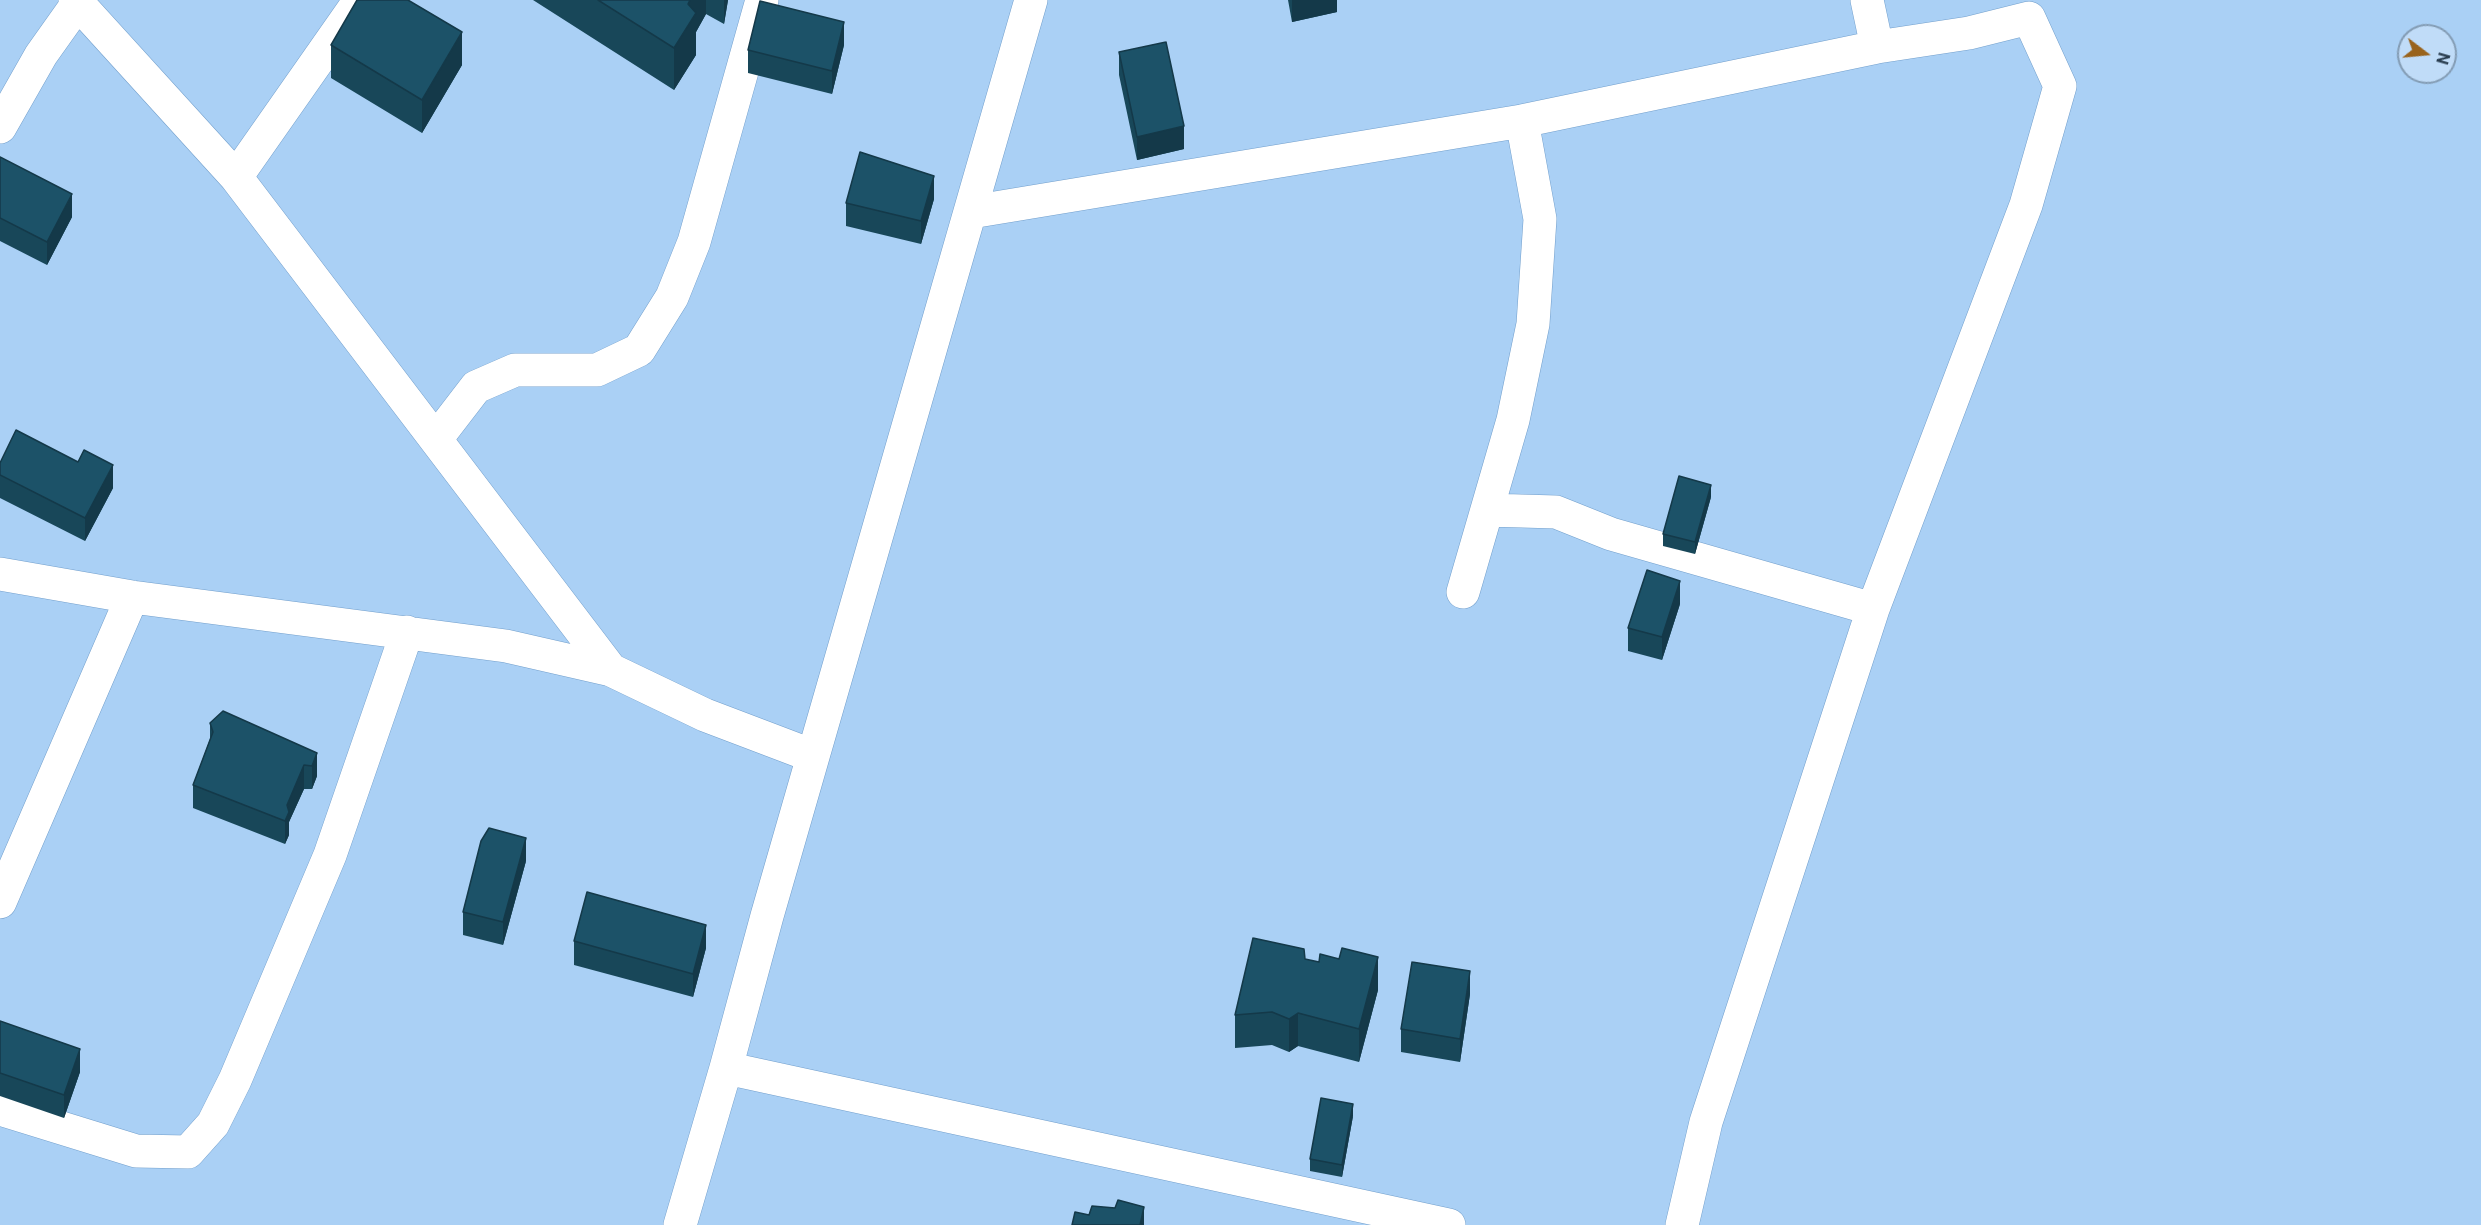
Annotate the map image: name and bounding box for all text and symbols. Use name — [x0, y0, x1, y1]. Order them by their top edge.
north arrow — [2397, 24, 2457, 84]
text: N — [2432, 50, 2454, 67]

